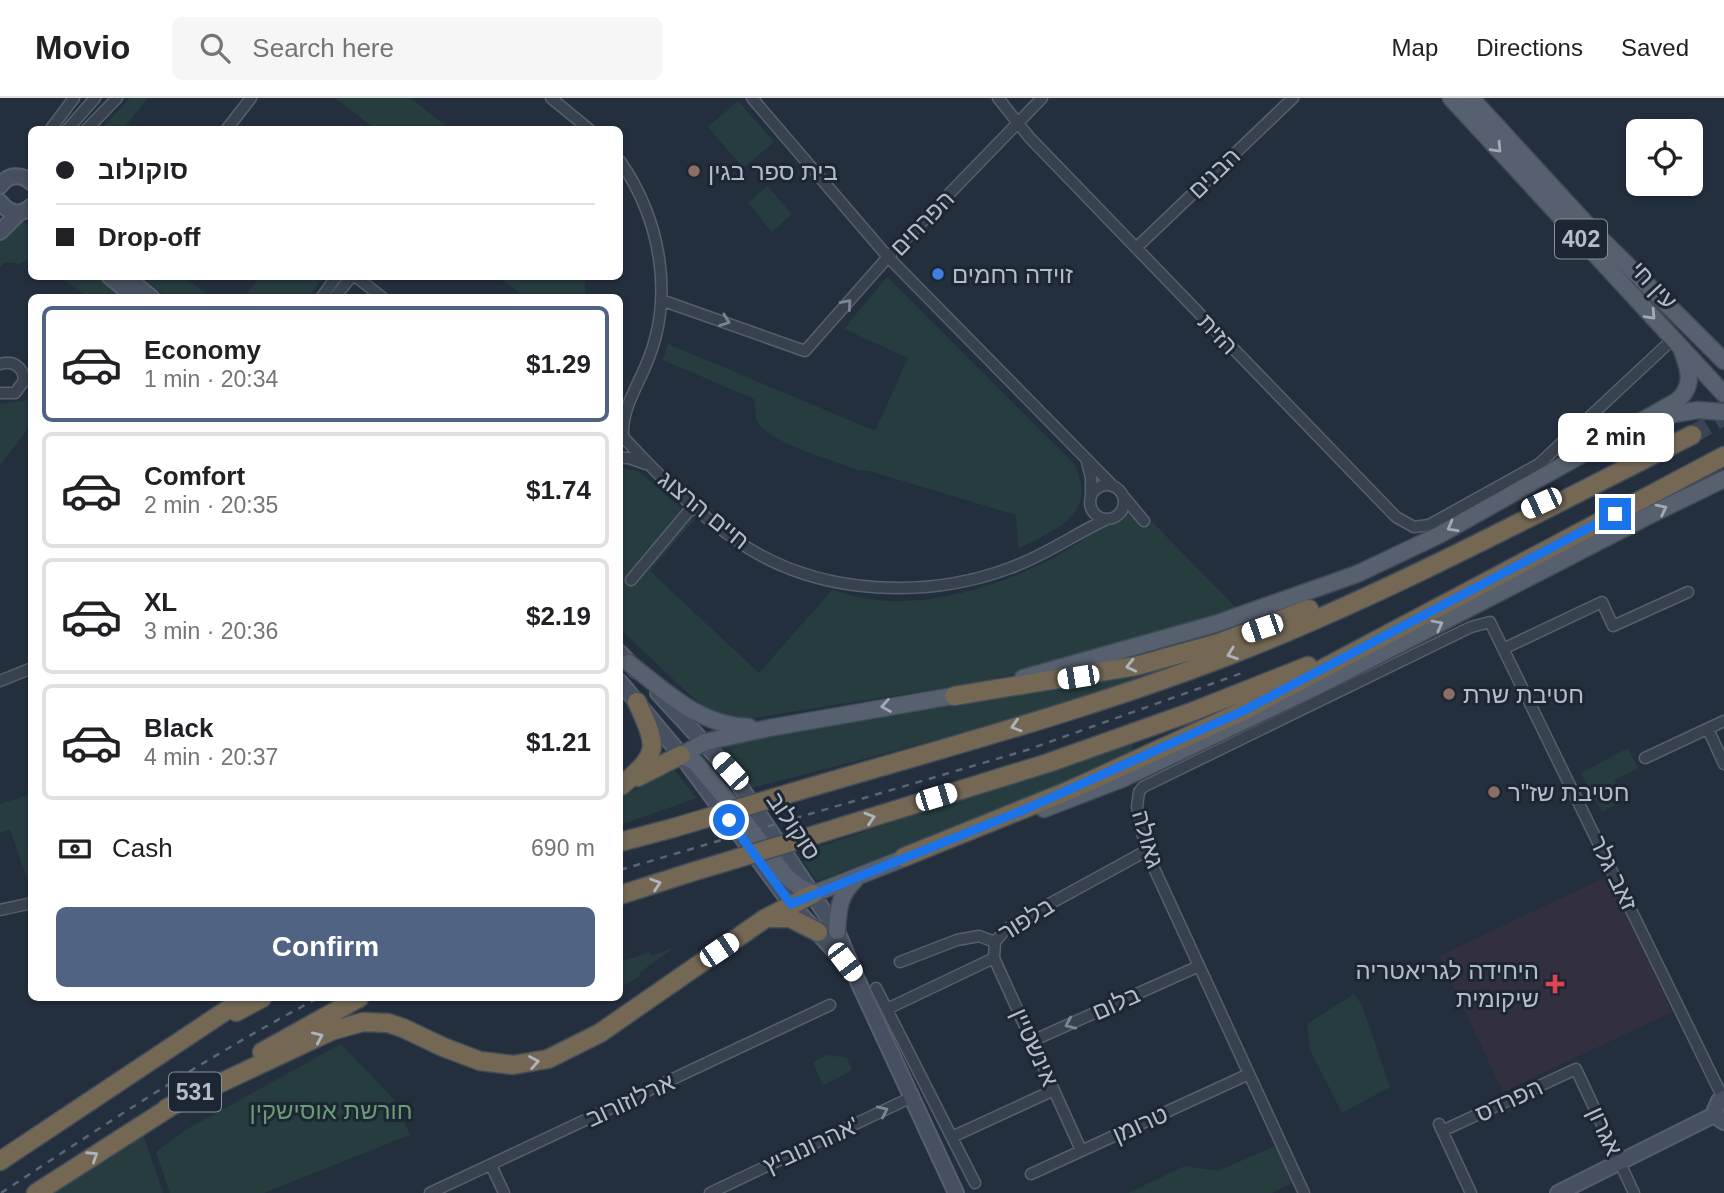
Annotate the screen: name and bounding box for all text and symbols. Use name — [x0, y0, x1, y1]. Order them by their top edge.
search box — [172, 17, 662, 80]
text: Movio — [35, 29, 130, 66]
icon: search — [196, 29, 234, 67]
text: Search here — [252, 33, 394, 63]
text: Map — [1392, 34, 1438, 61]
text: Directions — [1476, 34, 1583, 61]
text: Saved — [1621, 34, 1689, 61]
map controls — [1626, 119, 1703, 196]
button: locate — [1626, 119, 1703, 196]
one-way arrow — [1489, 140, 1501, 153]
street label: הבנים — [1183, 142, 1245, 204]
text: סוקולוב — [98, 155, 188, 185]
place label: בית ספר בגין — [708, 158, 838, 185]
marker: בית ספר בגין — [686, 163, 702, 179]
street label: הפרחים — [885, 185, 959, 261]
road number: 402 — [1555, 220, 1607, 258]
text: Drop-off — [98, 222, 201, 252]
street label: עין חי — [1625, 256, 1683, 314]
place label: זוידה רחמים — [952, 261, 1073, 288]
marker: זוידה רחמים — [930, 266, 946, 282]
one-way arrow — [838, 299, 851, 312]
one-way arrow — [1643, 307, 1656, 320]
street label: הזית — [1193, 308, 1243, 360]
one-way arrow — [719, 313, 731, 327]
icon: car — [60, 333, 123, 396]
text: Economy — [144, 335, 261, 365]
text: $1.29 — [526, 349, 591, 379]
text: 1 min · 20:34 — [144, 366, 278, 392]
callout: 2 min — [1557, 412, 1673, 462]
text: 2 min — [1586, 424, 1646, 450]
icon: car — [60, 459, 123, 522]
text: Comfort — [144, 461, 245, 491]
street label: חיים הרצוג — [653, 465, 755, 555]
text: $1.74 — [526, 475, 591, 505]
car — [1518, 485, 1565, 521]
text: 2 min · 20:35 — [144, 492, 278, 518]
route end — [1599, 498, 1631, 530]
one-way arrow — [1654, 503, 1667, 517]
one-way arrow — [1447, 519, 1460, 532]
icon: car — [60, 585, 123, 648]
text: XL — [144, 587, 177, 617]
text: $2.19 — [526, 601, 591, 631]
car — [1239, 611, 1286, 645]
text: 3 min · 20:36 — [144, 618, 278, 644]
one-way arrow — [1430, 619, 1443, 633]
one-way arrow — [1227, 646, 1239, 660]
one-way arrow — [1125, 658, 1137, 673]
car — [1056, 663, 1101, 691]
place label: חטיבת שרת — [1463, 681, 1584, 708]
marker: חטיבת שרת — [1441, 686, 1457, 702]
one-way arrow — [880, 698, 892, 713]
icon: car — [60, 711, 123, 774]
text: Black — [144, 713, 213, 743]
one-way arrow — [1011, 718, 1023, 732]
text: $1.21 — [526, 727, 591, 757]
text: 4 min · 20:37 — [144, 744, 278, 770]
car — [709, 748, 752, 794]
place label: חטיבת שז"ר — [1508, 779, 1629, 806]
car — [913, 781, 960, 813]
marker: חטיבת שז"ר — [1486, 784, 1502, 800]
street label: סוקולוב — [762, 787, 826, 865]
route start — [713, 804, 745, 836]
street label: גאולה — [1127, 807, 1169, 871]
one-way arrow — [863, 812, 876, 826]
icon: cash — [56, 830, 94, 868]
street label: זאב גלר — [1585, 832, 1644, 915]
text: Cash — [112, 833, 173, 863]
text: 690 m — [531, 835, 595, 861]
one-way arrow — [650, 877, 662, 892]
street label: בלפור — [993, 892, 1059, 946]
button: Confirm — [56, 907, 595, 987]
car — [696, 930, 743, 970]
car — [824, 939, 867, 985]
place label: היחידה לגריאטריה שיקומית — [1356, 957, 1539, 1012]
marker: היחידה לגריאטריה שיקומית — [1545, 974, 1565, 994]
street label: בלום — [1088, 981, 1144, 1025]
street label: אינשטיין — [1006, 1004, 1064, 1090]
one-way arrow — [1065, 1016, 1077, 1030]
one-way arrow — [311, 1031, 323, 1045]
one-way arrow — [528, 1055, 540, 1070]
street label: ארלוזורוב — [582, 1068, 678, 1132]
road number: 531 — [169, 1072, 221, 1112]
street label: הפרדס — [1471, 1073, 1547, 1127]
park label: חורשת אוסישקין — [249, 1097, 413, 1124]
street label: טרומן — [1108, 1100, 1172, 1148]
street label: אגרון — [1582, 1102, 1628, 1160]
one-way arrow — [876, 1106, 888, 1120]
street label: אהרונוביץ' — [759, 1111, 863, 1179]
one-way arrow — [86, 1151, 99, 1164]

